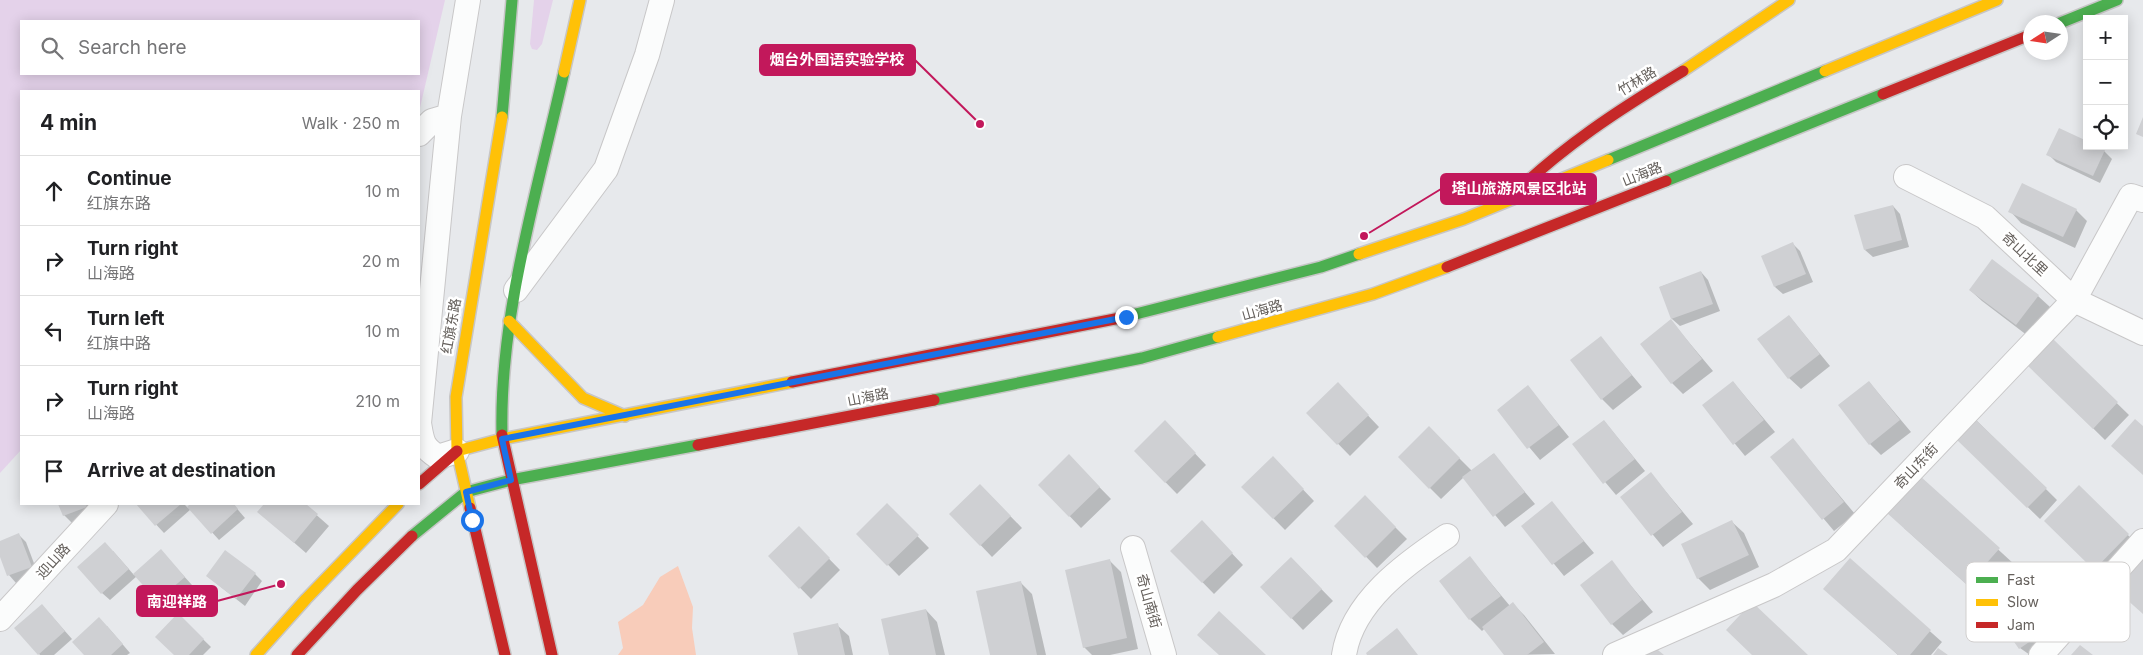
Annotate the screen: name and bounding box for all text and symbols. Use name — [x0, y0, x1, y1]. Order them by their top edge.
north arrow — [2023, 15, 2068, 60]
map controls — [2083, 15, 2128, 150]
button: + — [2083, 15, 2128, 60]
search box — [20, 20, 420, 75]
icon: search — [38, 34, 66, 62]
text: Search here — [78, 36, 187, 59]
callout: 烟台外国语实验学校 — [760, 45, 915, 75]
text: 烟台外国语实验学校 — [769, 50, 905, 69]
button: − — [2083, 60, 2128, 105]
street label: 竹林路 — [1614, 62, 1659, 99]
button: locate — [2083, 105, 2128, 150]
text: 4 min — [40, 110, 97, 135]
text: Walk · 250 m — [302, 113, 400, 133]
street label: 山海路 — [1619, 158, 1664, 189]
text: Continue — [87, 167, 172, 190]
callout: 塔山旅游风景区北站 — [1441, 174, 1596, 204]
icon: ahead — [40, 177, 68, 205]
text: 塔山旅游风景区北站 — [1451, 179, 1587, 198]
text: 10 m — [365, 181, 400, 201]
text: 红旗东路 — [87, 193, 151, 213]
street label: 奇山北里 — [1999, 228, 2052, 279]
text: Turn right — [87, 237, 178, 260]
icon: right — [40, 247, 68, 275]
text: 20 m — [362, 251, 400, 271]
text: 山海路 — [87, 263, 135, 283]
street label: 山海路 — [1239, 296, 1284, 323]
street label: 红旗东路 — [437, 297, 464, 355]
route end — [1115, 306, 1138, 329]
text: Turn left — [87, 307, 165, 330]
icon: left — [40, 317, 68, 345]
text: 10 m — [365, 321, 400, 341]
text: 红旗中路 — [87, 333, 151, 353]
text: Turn right — [87, 377, 178, 400]
street label: 山海路 — [846, 384, 890, 409]
icon: right — [40, 387, 68, 415]
text: 210 m — [355, 391, 400, 411]
text: 山海路 — [87, 403, 135, 423]
street label: 奇山东街 — [1890, 439, 1941, 492]
icon: arrive — [40, 457, 68, 485]
text: Arrive at destination — [87, 459, 276, 482]
route start — [461, 509, 484, 532]
street label: 迎山路 — [32, 539, 73, 582]
legend — [1966, 562, 2130, 642]
text: Fast — [2007, 571, 2035, 588]
street label: 奇山南街 — [1134, 572, 1165, 630]
callout: 南迎祥路 — [137, 586, 217, 616]
text: 南迎祥路 — [147, 592, 207, 611]
text: Slow — [2007, 593, 2039, 610]
text: Jam — [2007, 616, 2035, 633]

